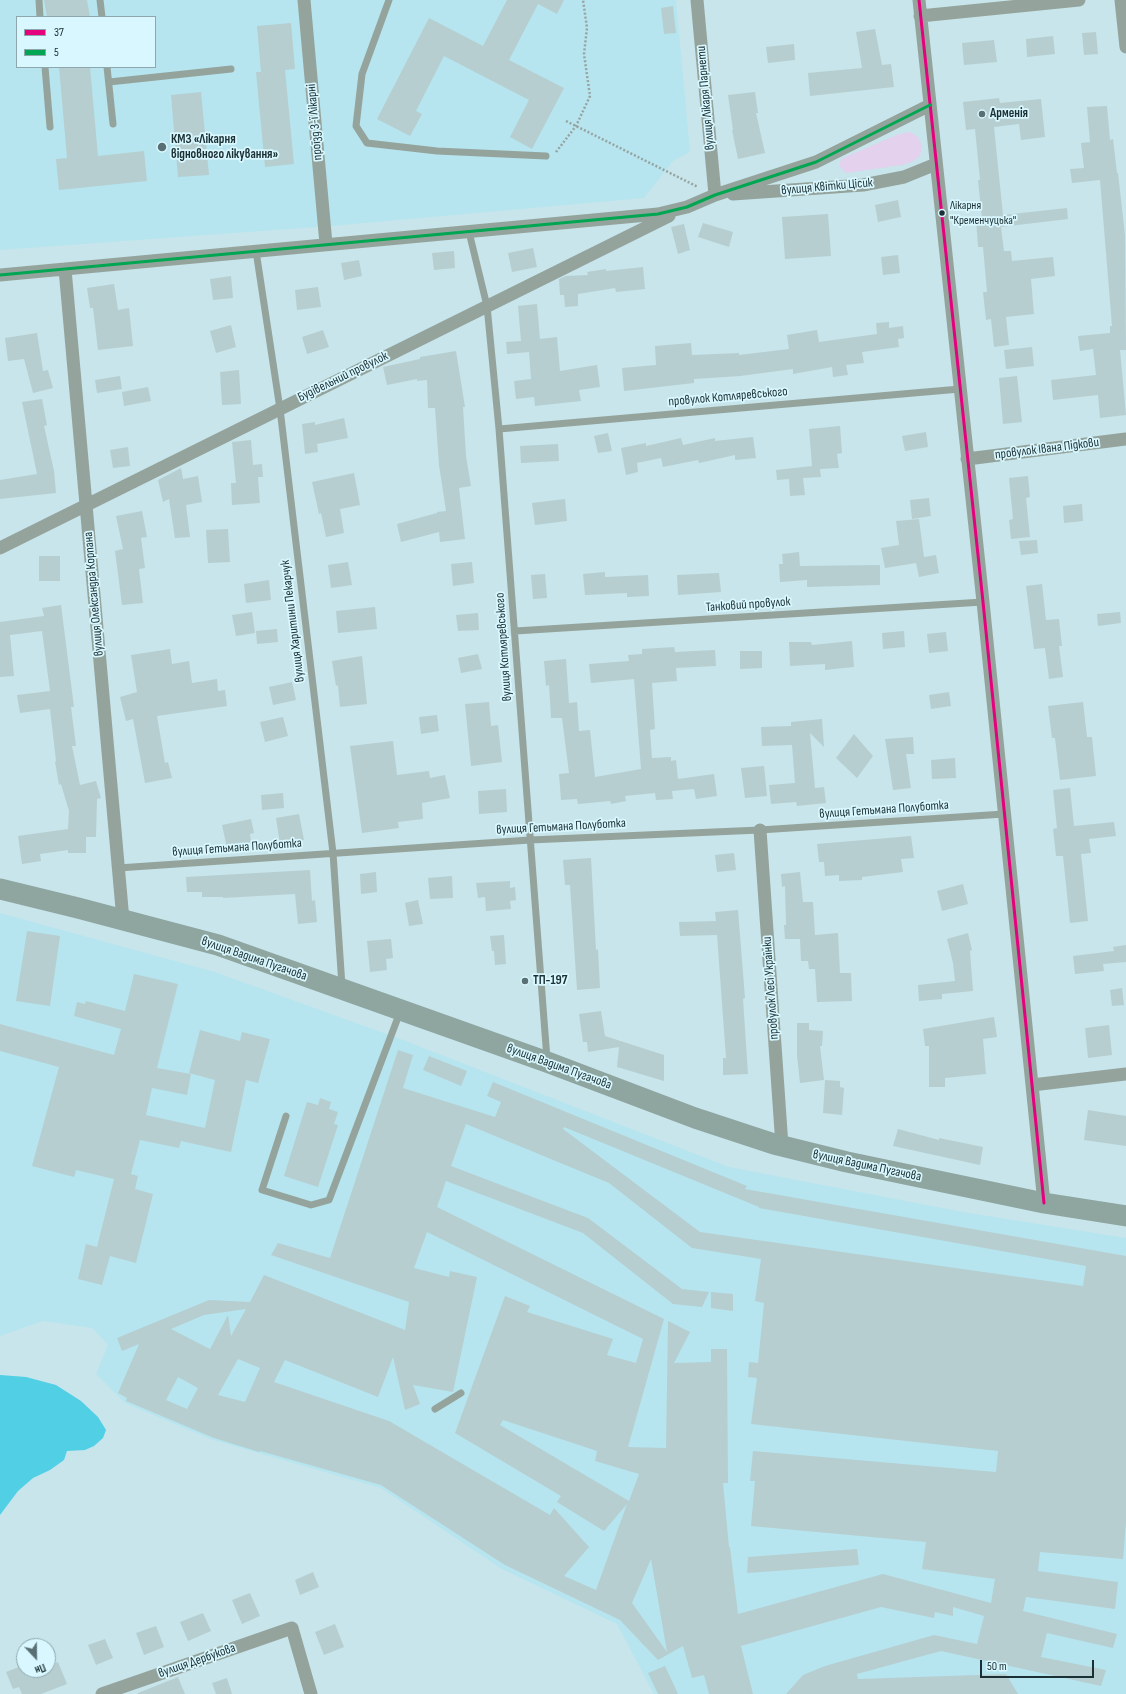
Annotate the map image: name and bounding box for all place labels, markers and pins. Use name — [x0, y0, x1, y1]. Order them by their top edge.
place label: Арменія — [990, 106, 1028, 122]
marker: Арменія — [977, 109, 987, 119]
place label: КМЗ «Лікарня відновного лікування» — [171, 132, 278, 163]
marker: КМЗ «Лікарня відновного лікування» — [156, 141, 168, 153]
place label: Лікарня "Кременчуцька" — [950, 199, 1016, 227]
marker: Лікарня "Кременчуцька" — [937, 208, 947, 218]
place label: ТП-197 — [533, 973, 567, 989]
marker: ТП-197 — [520, 976, 530, 986]

